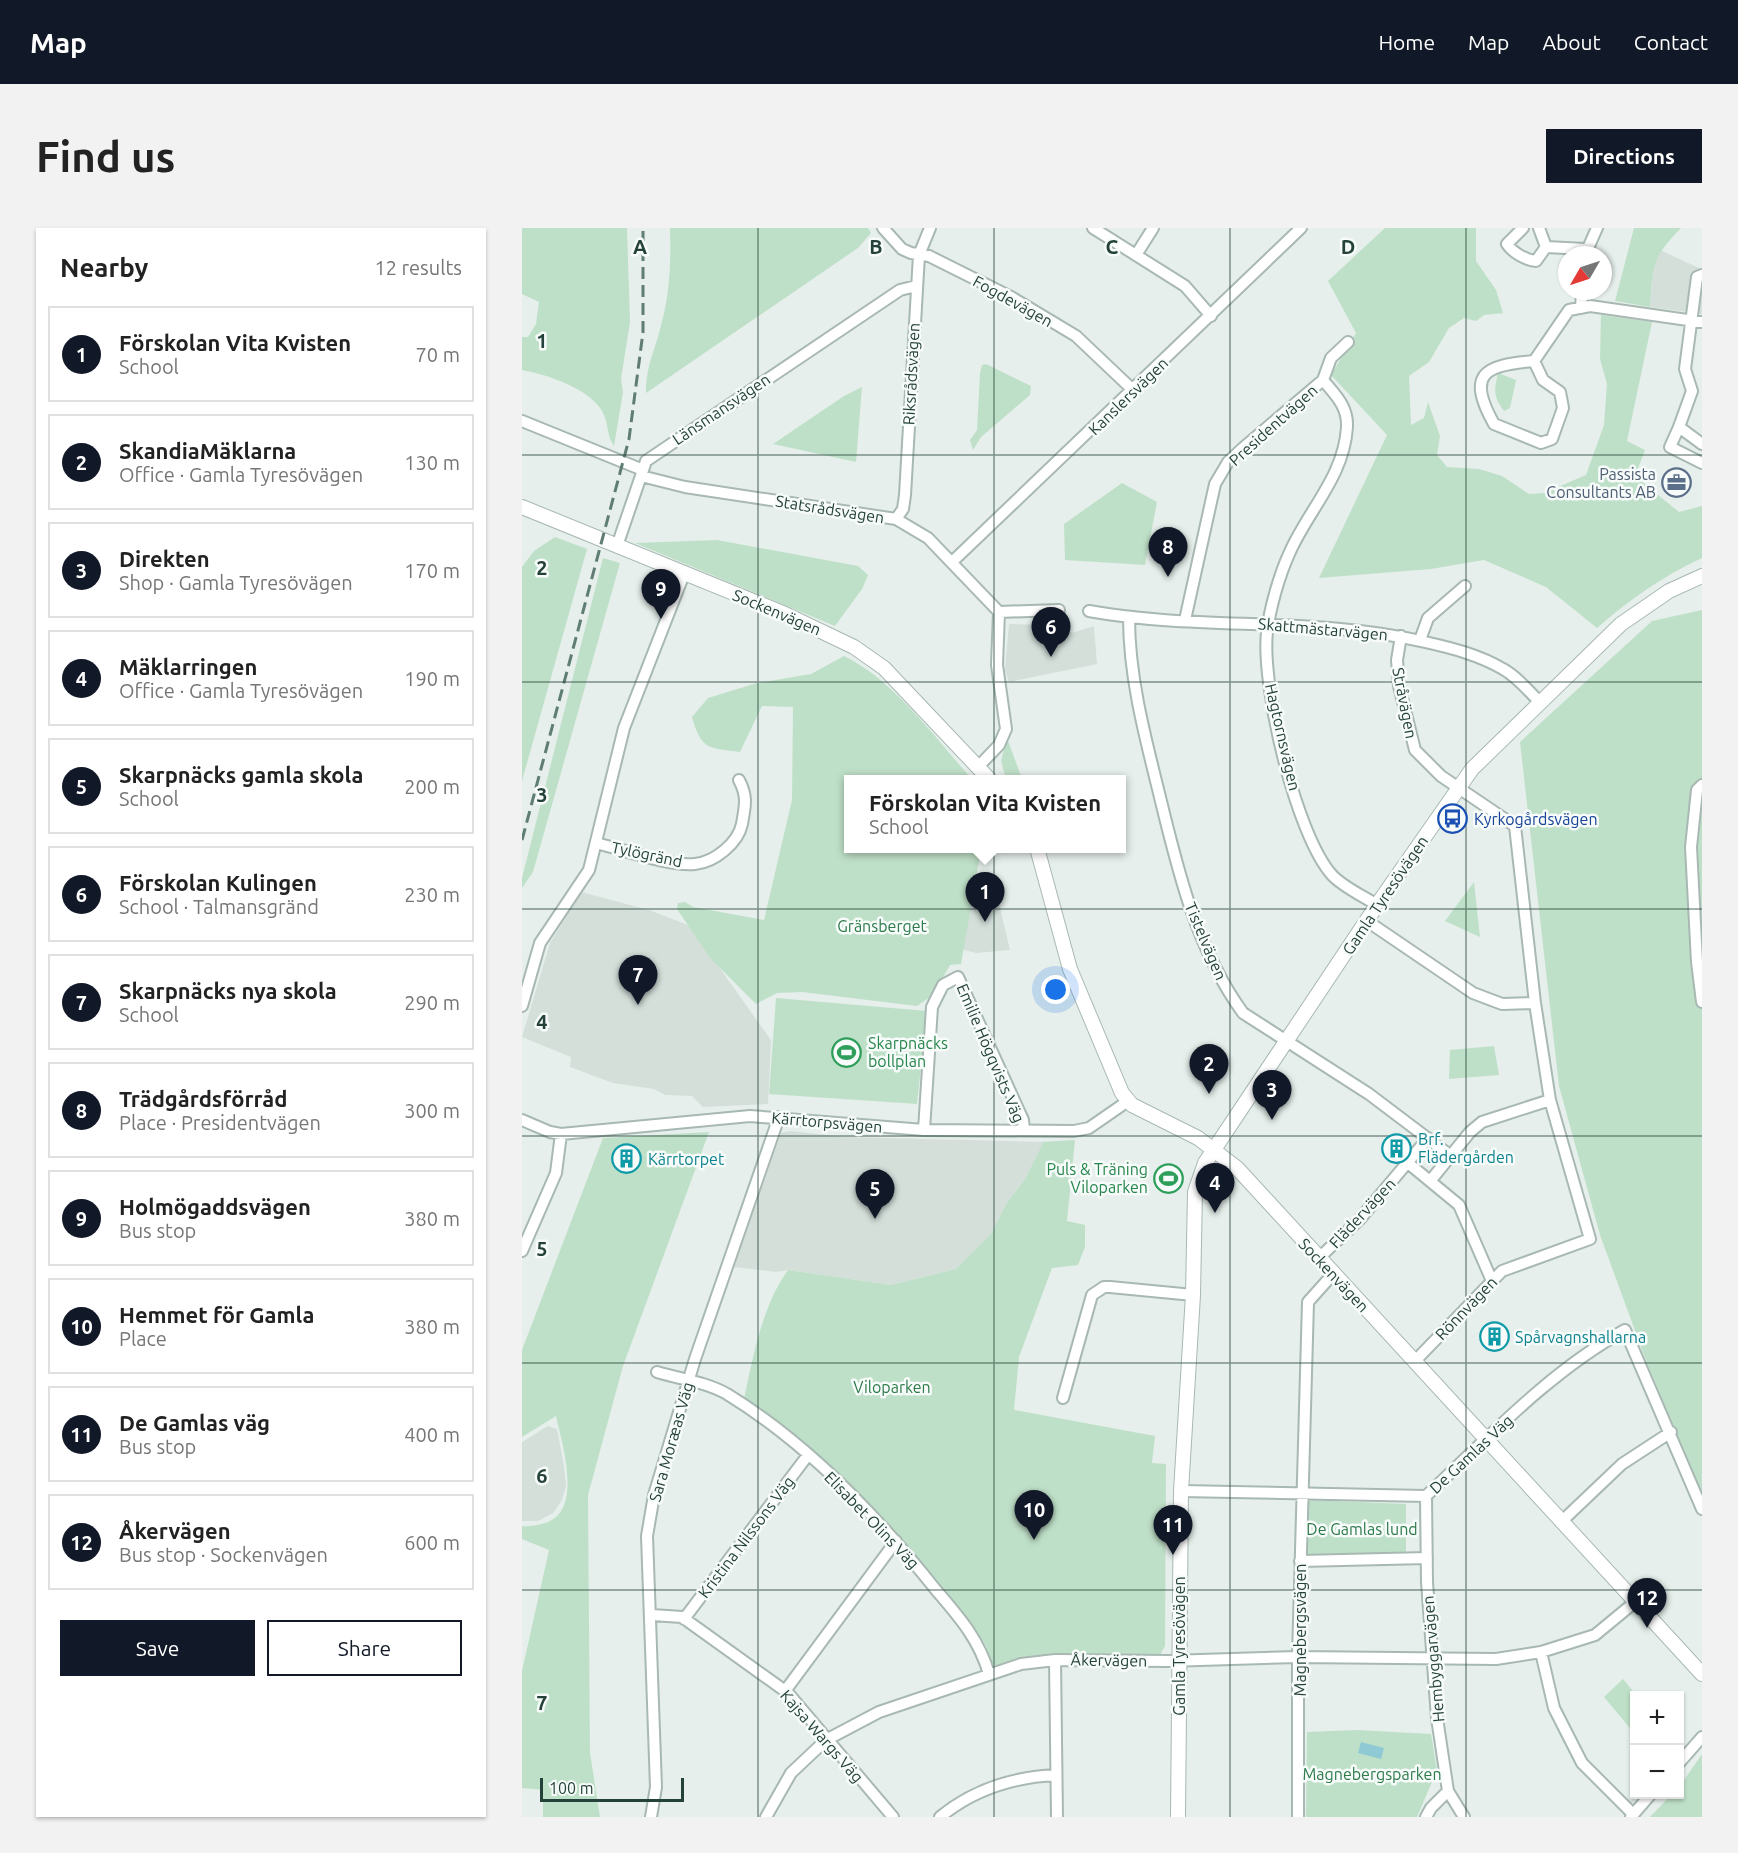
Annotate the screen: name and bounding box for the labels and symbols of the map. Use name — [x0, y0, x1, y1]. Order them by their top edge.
text: A — [633, 235, 647, 258]
text: B — [869, 235, 883, 258]
text: C — [1106, 235, 1119, 258]
text: D — [1341, 235, 1355, 258]
north arrow — [1558, 246, 1612, 300]
street label: Fogdevägen — [970, 272, 1056, 330]
street label: Riksrådsvägen — [899, 322, 923, 426]
text: 1 — [536, 329, 548, 352]
street label: Kanslersvägen — [1085, 354, 1171, 438]
street label: Länsmansvägen — [669, 370, 773, 448]
street label: Presidentvägen — [1225, 381, 1321, 469]
place label: Passista Consultants AB — [1546, 465, 1656, 501]
office icon: Passista Consultants AB — [1661, 467, 1693, 499]
street label: Statsrådsvägen — [774, 492, 886, 526]
pin: 8 — [1148, 528, 1188, 577]
text: 2 — [536, 556, 548, 579]
pin: 9 — [642, 570, 680, 619]
street label: Sockenvägen — [730, 585, 824, 639]
pin: 6 — [1032, 608, 1070, 657]
street label: Skattmästarvägen — [1257, 614, 1389, 644]
street label: Stråvägen — [1389, 666, 1421, 740]
street label: Hagtornsvägen — [1262, 682, 1304, 792]
text: 3 — [536, 783, 548, 806]
bus stop icon: Kyrkogårdsvägen — [1437, 803, 1469, 835]
place label: Kyrkogårdsvägen — [1474, 810, 1598, 828]
street label: Gamla Tyresövägen — [1339, 832, 1431, 958]
street label: Tylögränd — [610, 838, 684, 870]
pin: 1 — [966, 872, 1004, 922]
street label: Tistelvägen — [1182, 899, 1230, 983]
park label: Gränsberget — [837, 917, 927, 935]
pin: 7 — [618, 956, 658, 1005]
your location — [1041, 975, 1070, 1004]
street label: Emilie Högqvists Väg — [954, 981, 1028, 1125]
text: 4 — [536, 1010, 548, 1033]
place label: Skarpnäcks bollplan — [868, 1034, 948, 1070]
sports icon: Skarpnäcks bollplan — [831, 1036, 863, 1068]
pin: 2 — [1190, 1044, 1228, 1094]
pin: 3 — [1252, 1070, 1292, 1120]
street label: Kärrtorpsvägen — [771, 1108, 883, 1136]
place label: Brf. Flädergården — [1418, 1130, 1514, 1166]
building icon: Brf. Flädergården — [1381, 1132, 1413, 1164]
building icon: Kärrtorpet — [611, 1143, 643, 1175]
place label: Kärrtorpet — [648, 1150, 725, 1168]
place label: Puls & Träning Viloparken — [1046, 1160, 1148, 1196]
sports icon: Puls & Träning Viloparken — [1153, 1162, 1185, 1194]
pin: 4 — [1196, 1164, 1234, 1213]
pin: 5 — [856, 1170, 894, 1219]
street label: Flädervägen — [1325, 1174, 1399, 1252]
street label: Sockenvägen — [1295, 1234, 1373, 1316]
text: 5 — [536, 1237, 548, 1260]
street label: Rönnvägen — [1431, 1273, 1501, 1343]
building icon: Spårvagnshallarna — [1478, 1321, 1510, 1353]
place label: Spårvagnshallarna — [1515, 1328, 1646, 1346]
park label: Viloparken — [853, 1378, 931, 1396]
street label: Sara Moræas Väg — [645, 1380, 697, 1504]
street label: De Gamlas Väg — [1426, 1411, 1516, 1497]
text: 6 — [536, 1464, 548, 1487]
street label: Elisabet Olins Väg — [821, 1468, 923, 1572]
street label: Kristina Nilssons Väg — [694, 1473, 798, 1601]
pin: 10 — [1014, 1490, 1054, 1540]
pin: 11 — [1154, 1506, 1192, 1555]
park label: De Gamlas lund — [1306, 1520, 1418, 1538]
street label: Magnebergsvägen — [1291, 1564, 1309, 1696]
street label: Gamla Tyresövägen — [1170, 1576, 1188, 1716]
pin: 12 — [1628, 1578, 1666, 1628]
street label: Hembyggarvägen — [1418, 1595, 1448, 1723]
street label: Åkervägen — [1071, 1650, 1147, 1670]
street label: Kajsa Wargs Väg — [777, 1686, 867, 1786]
text: 7 — [536, 1691, 548, 1714]
park label: Magnebergsparken — [1302, 1765, 1442, 1783]
scale bar — [540, 1775, 684, 1802]

